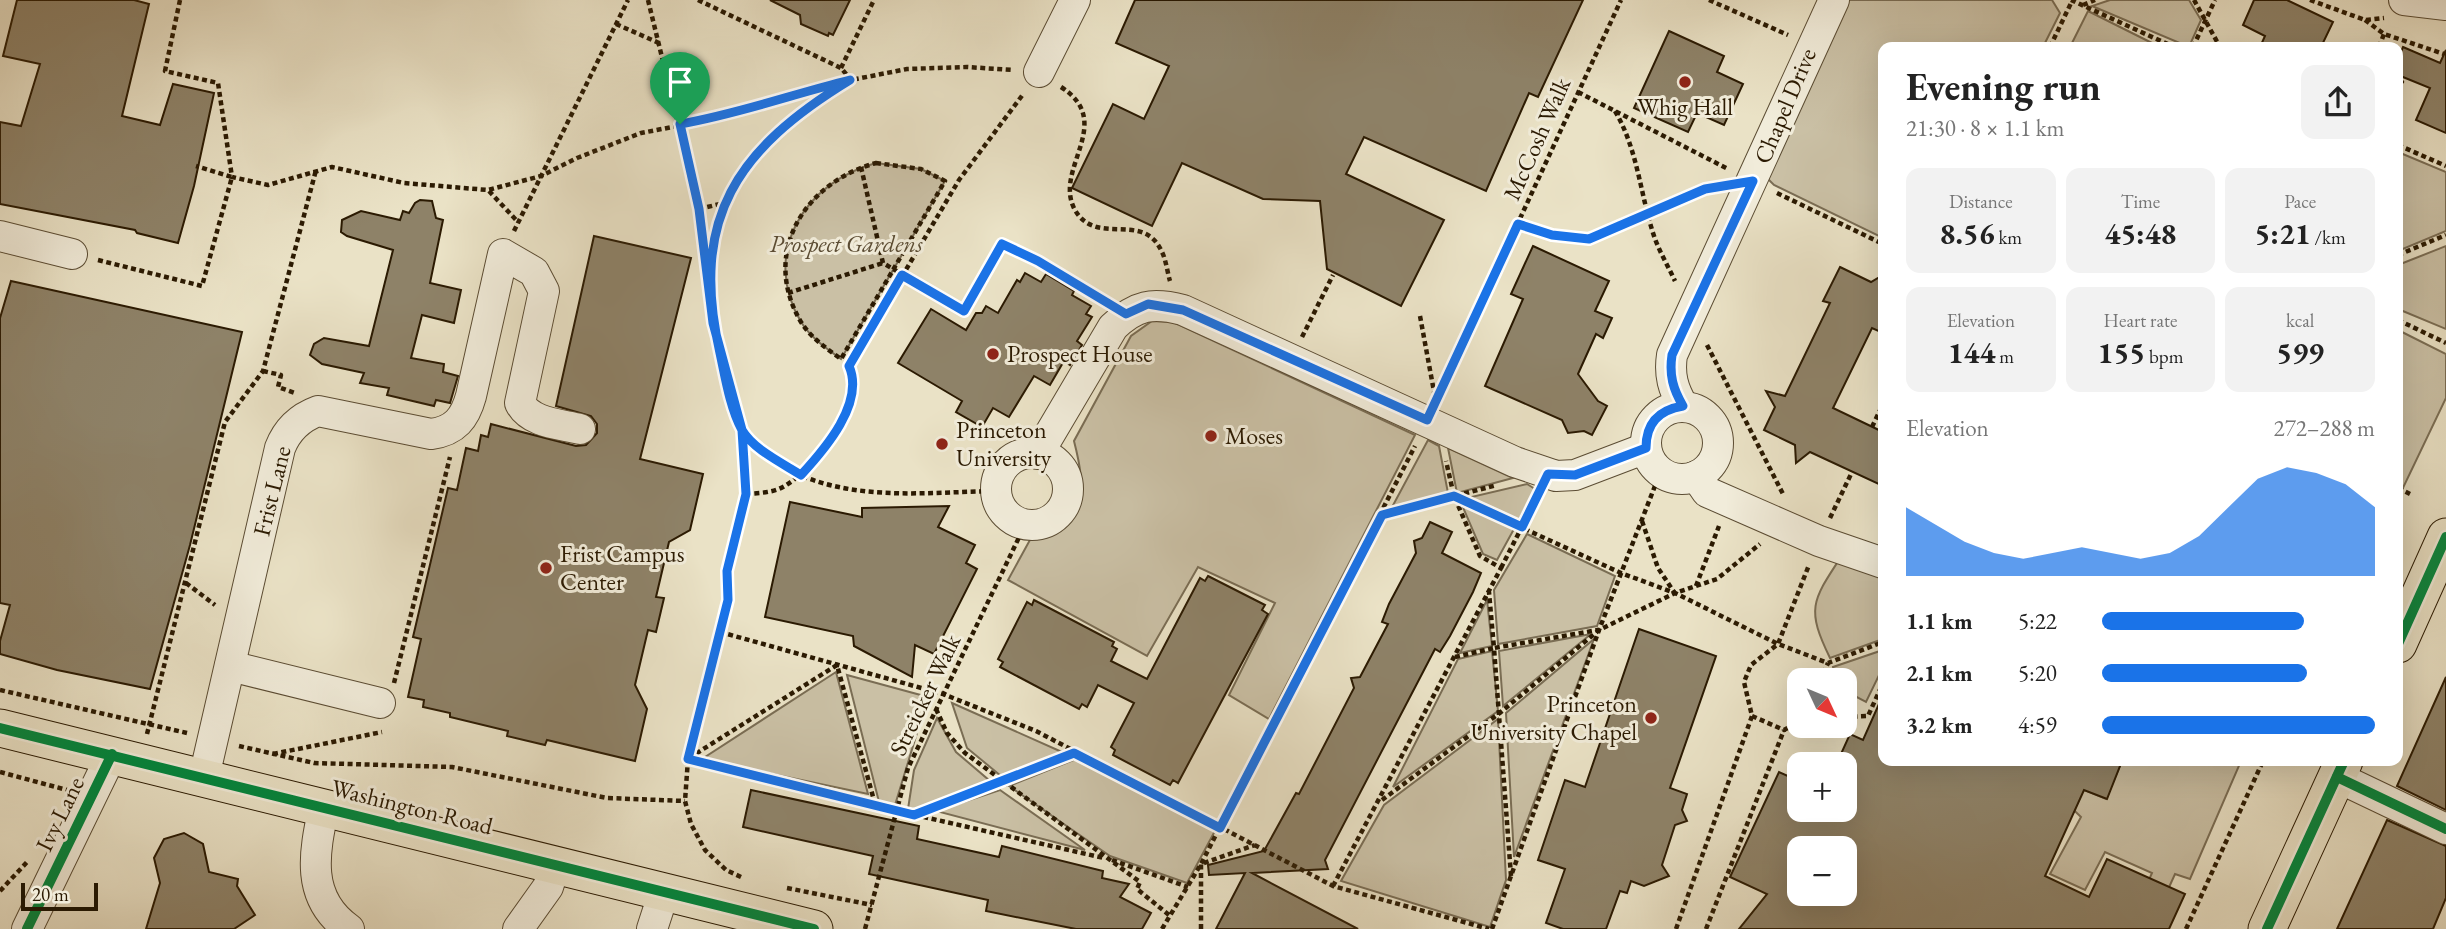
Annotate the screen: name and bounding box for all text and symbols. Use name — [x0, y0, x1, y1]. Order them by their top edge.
street label: Chapel Drive — [1746, 43, 1823, 168]
pin — [650, 52, 710, 124]
text: Evening run — [1906, 62, 2101, 111]
icon: arrive — [661, 63, 699, 101]
button: share — [2301, 65, 2375, 139]
street label: McCosh Walk — [1496, 72, 1578, 205]
marker: Whig Hall — [1677, 74, 1693, 90]
place label: Whig Hall — [1637, 91, 1733, 122]
text: 21:30 · 8 × 1.1 km — [1906, 113, 2064, 143]
text: Distance — [1949, 189, 2013, 214]
text: Time — [2121, 189, 2160, 214]
text: Pace — [2284, 189, 2316, 214]
text: 8.56 — [1940, 214, 1995, 253]
text: 45:48 — [2105, 214, 2176, 253]
text: 5:21 — [2255, 214, 2311, 253]
text: km — [1995, 225, 2022, 250]
text: /km — [2311, 225, 2346, 250]
park label: Prospect Gardens — [769, 228, 923, 259]
text: Elevation — [1947, 308, 2015, 333]
text: Heart rate — [2104, 308, 2177, 333]
text: kcal — [2286, 308, 2314, 333]
text: 144 — [1948, 333, 1995, 372]
text: 155 — [2098, 333, 2145, 372]
text: 599 — [2276, 333, 2324, 372]
place label: Prospect House — [1007, 338, 1153, 369]
text: m — [1995, 344, 2014, 369]
text: bpm — [2145, 344, 2183, 369]
marker: Prospect House — [985, 346, 1001, 362]
text: Elevation — [1906, 413, 1989, 443]
text: 272–288 m — [2274, 413, 2375, 443]
place label: Princeton University — [956, 414, 1052, 473]
place label: Moses — [1225, 420, 1283, 451]
marker: Moses — [1203, 428, 1219, 444]
marker: Princeton University — [934, 436, 950, 452]
street label: Frist Lane — [245, 443, 298, 539]
place label: Frist Campus Center — [560, 538, 684, 597]
marker: Frist Campus Center — [538, 560, 554, 576]
text: 1.1 km — [1906, 606, 1973, 636]
text: 5:22 — [2018, 606, 2057, 636]
street label: Streicker Walk — [882, 628, 968, 761]
text: 2.1 km — [1906, 658, 1973, 688]
text: 5:20 — [2018, 658, 2057, 688]
north arrow — [1787, 668, 1857, 738]
map controls — [1787, 668, 1857, 906]
place label: Princeton University Chapel — [1470, 688, 1637, 747]
marker: Princeton University Chapel — [1643, 710, 1659, 726]
text: 3.2 km — [1906, 710, 1973, 740]
text: 4:59 — [2018, 710, 2057, 740]
button: + — [1787, 752, 1857, 822]
street label: Ivy Lane — [28, 771, 91, 856]
street label: Washington Road — [328, 771, 497, 842]
button: − — [1787, 836, 1857, 906]
scale bar — [21, 880, 98, 912]
text: 20 m — [32, 882, 69, 907]

